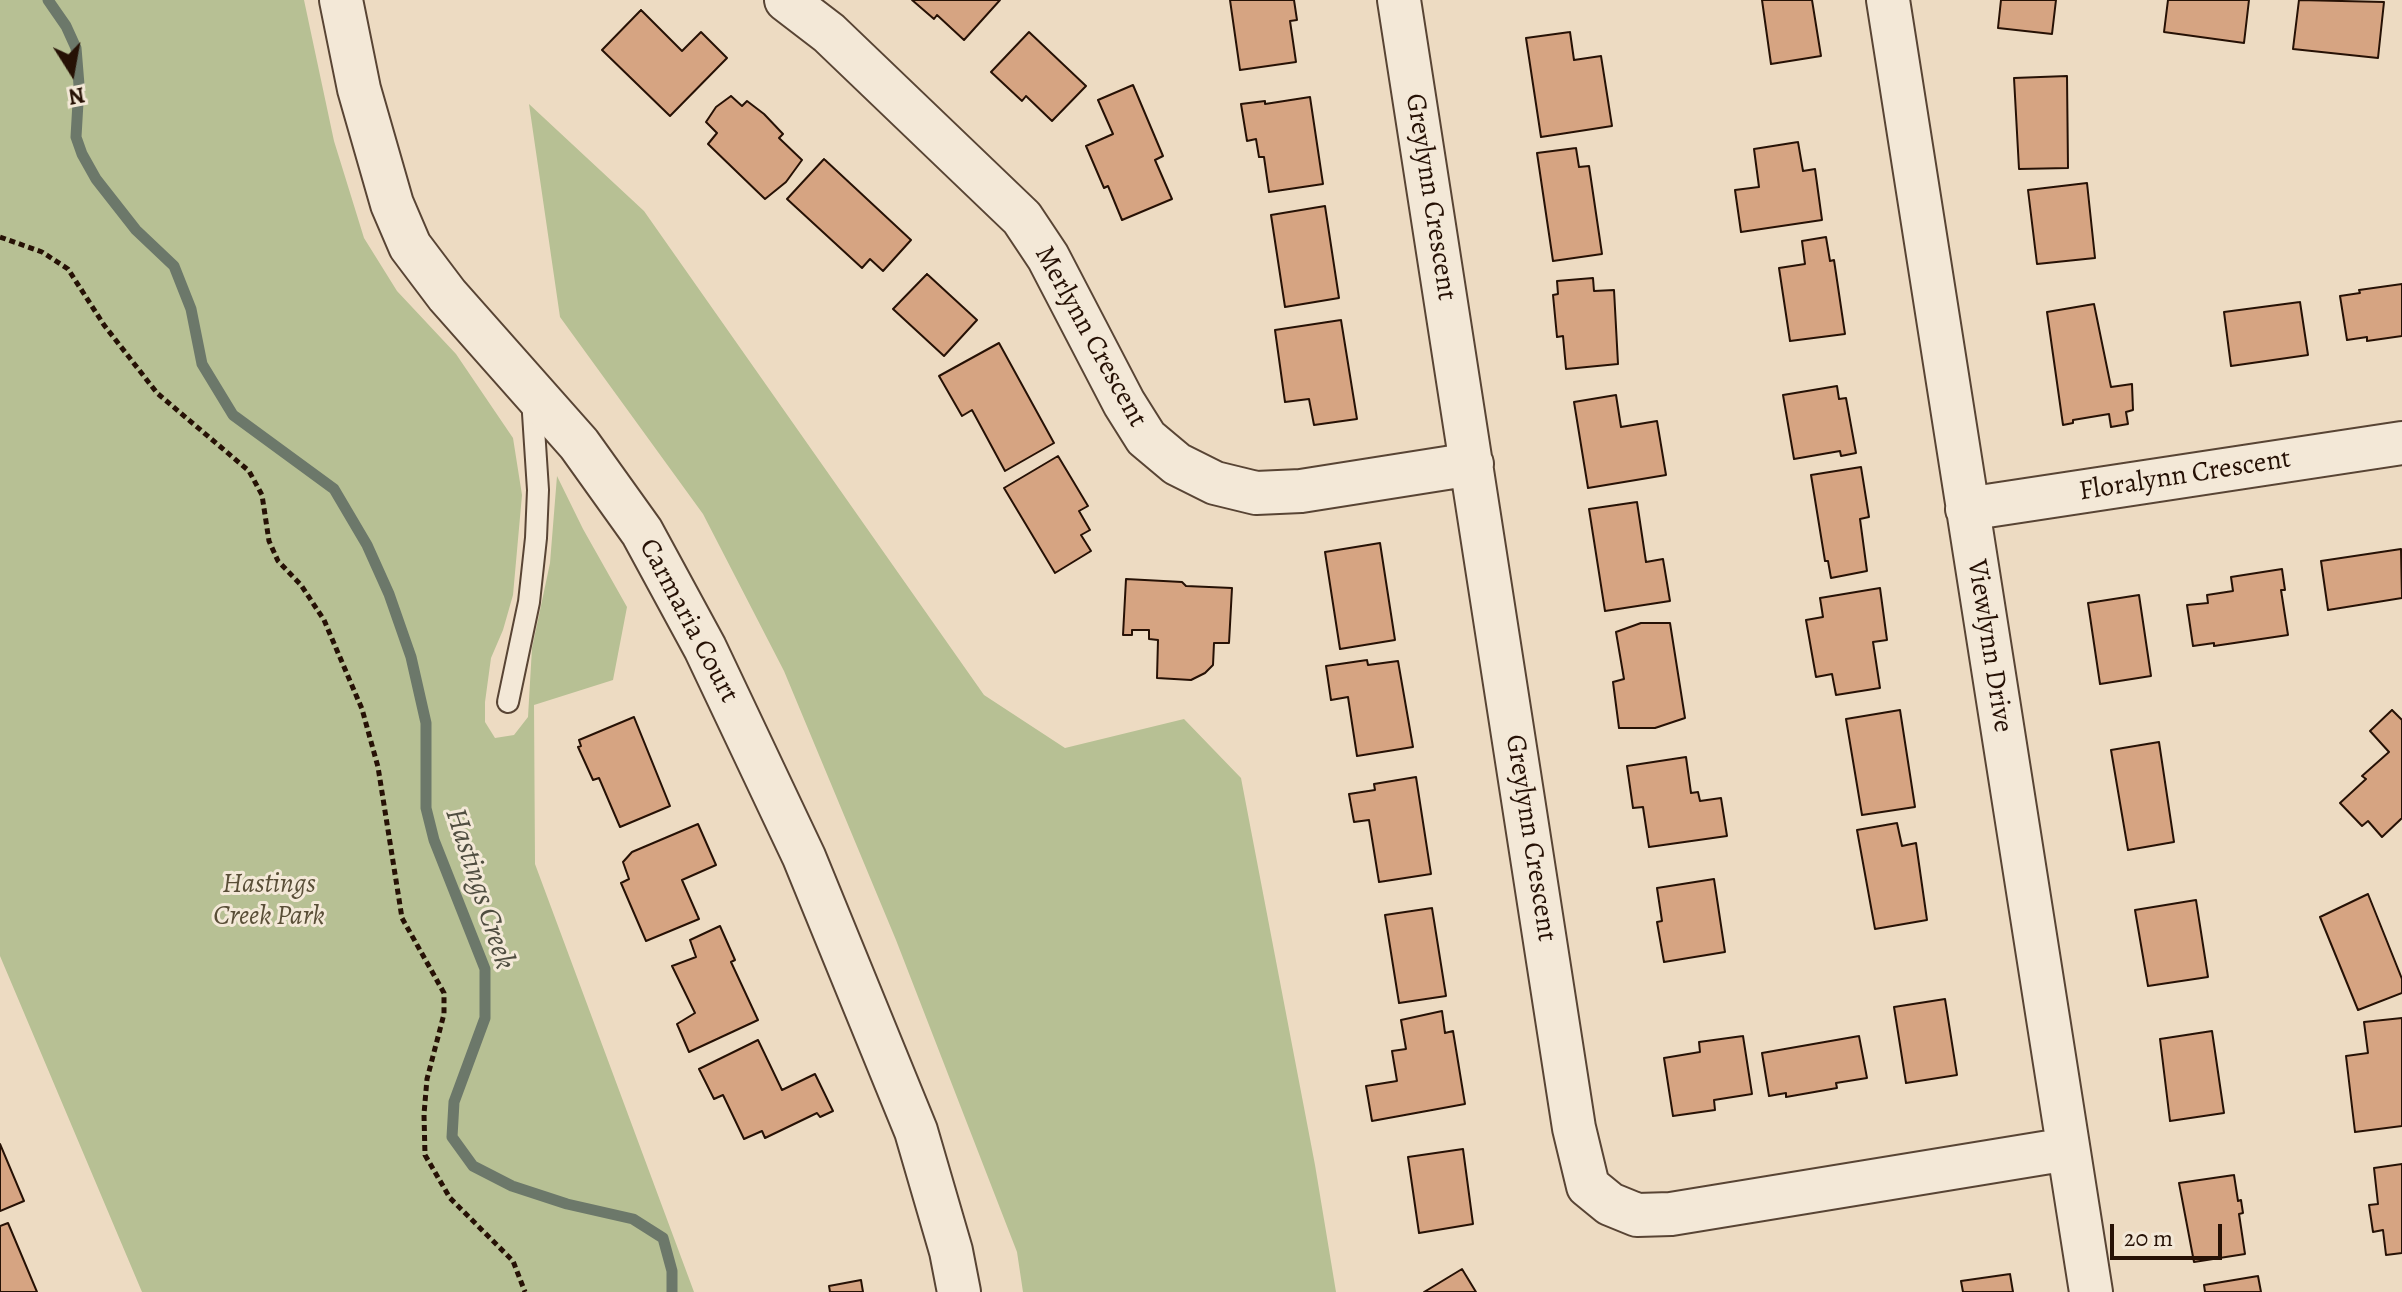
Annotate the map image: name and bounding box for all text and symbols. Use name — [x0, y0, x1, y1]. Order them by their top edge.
north arrow — [32, 32, 112, 112]
text: N — [66, 79, 87, 112]
street label: Greylynn Crescent — [1397, 91, 1463, 303]
street label: Merlynn Crescent — [1026, 241, 1154, 433]
street label: Floralynn Crescent — [2077, 443, 2293, 509]
street label: Carmaria Court — [631, 533, 745, 709]
street label: Viewlynn Drive — [1959, 557, 2019, 735]
street label: Greylynn Crescent — [1497, 732, 1563, 944]
water label: Hastings Creek — [436, 804, 522, 974]
park label: Hastings Creek Park — [213, 868, 325, 934]
scale bar — [2114, 1208, 2226, 1258]
text: 20 m — [2124, 1222, 2173, 1254]

